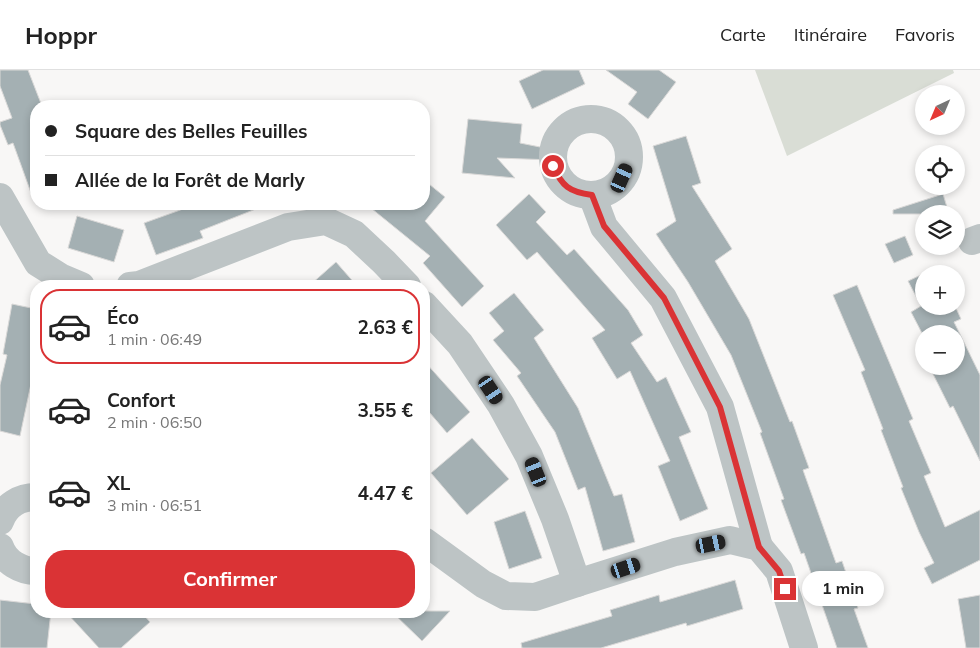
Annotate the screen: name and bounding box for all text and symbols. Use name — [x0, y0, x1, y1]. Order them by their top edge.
text: Hoppr — [25, 20, 97, 50]
text: Carte — [720, 23, 766, 46]
text: Itinéraire — [794, 23, 867, 46]
text: Favoris — [895, 23, 955, 46]
north arrow — [915, 85, 965, 135]
map controls — [915, 85, 965, 375]
text: Square des Belles Feuilles — [75, 119, 308, 143]
button: locate — [915, 145, 965, 195]
route start — [542, 155, 564, 177]
car — [609, 161, 634, 195]
text: Allée de la Forêt de Marly — [75, 168, 305, 192]
button: layers — [915, 205, 965, 255]
button: + — [915, 265, 965, 315]
icon: car — [47, 304, 92, 349]
text: Éco — [107, 305, 139, 329]
text: 2.63 € — [357, 315, 413, 339]
button: − — [915, 325, 965, 375]
text: 1 min · 06:49 — [107, 329, 202, 349]
car — [476, 373, 505, 407]
icon: car — [47, 387, 92, 432]
text: Confort — [107, 388, 175, 412]
text: 3.55 € — [357, 398, 413, 422]
text: 2 min · 06:50 — [107, 412, 202, 432]
car — [523, 455, 548, 489]
icon: car — [47, 470, 92, 515]
text: XL — [107, 471, 130, 495]
text: 4.47 € — [357, 481, 413, 505]
text: 3 min · 06:51 — [107, 495, 202, 515]
car — [694, 534, 727, 554]
button: Confirmer — [45, 550, 415, 608]
car — [609, 556, 642, 580]
callout: 1 min — [802, 572, 885, 606]
route end — [774, 578, 796, 600]
text: 1 min — [822, 578, 864, 598]

